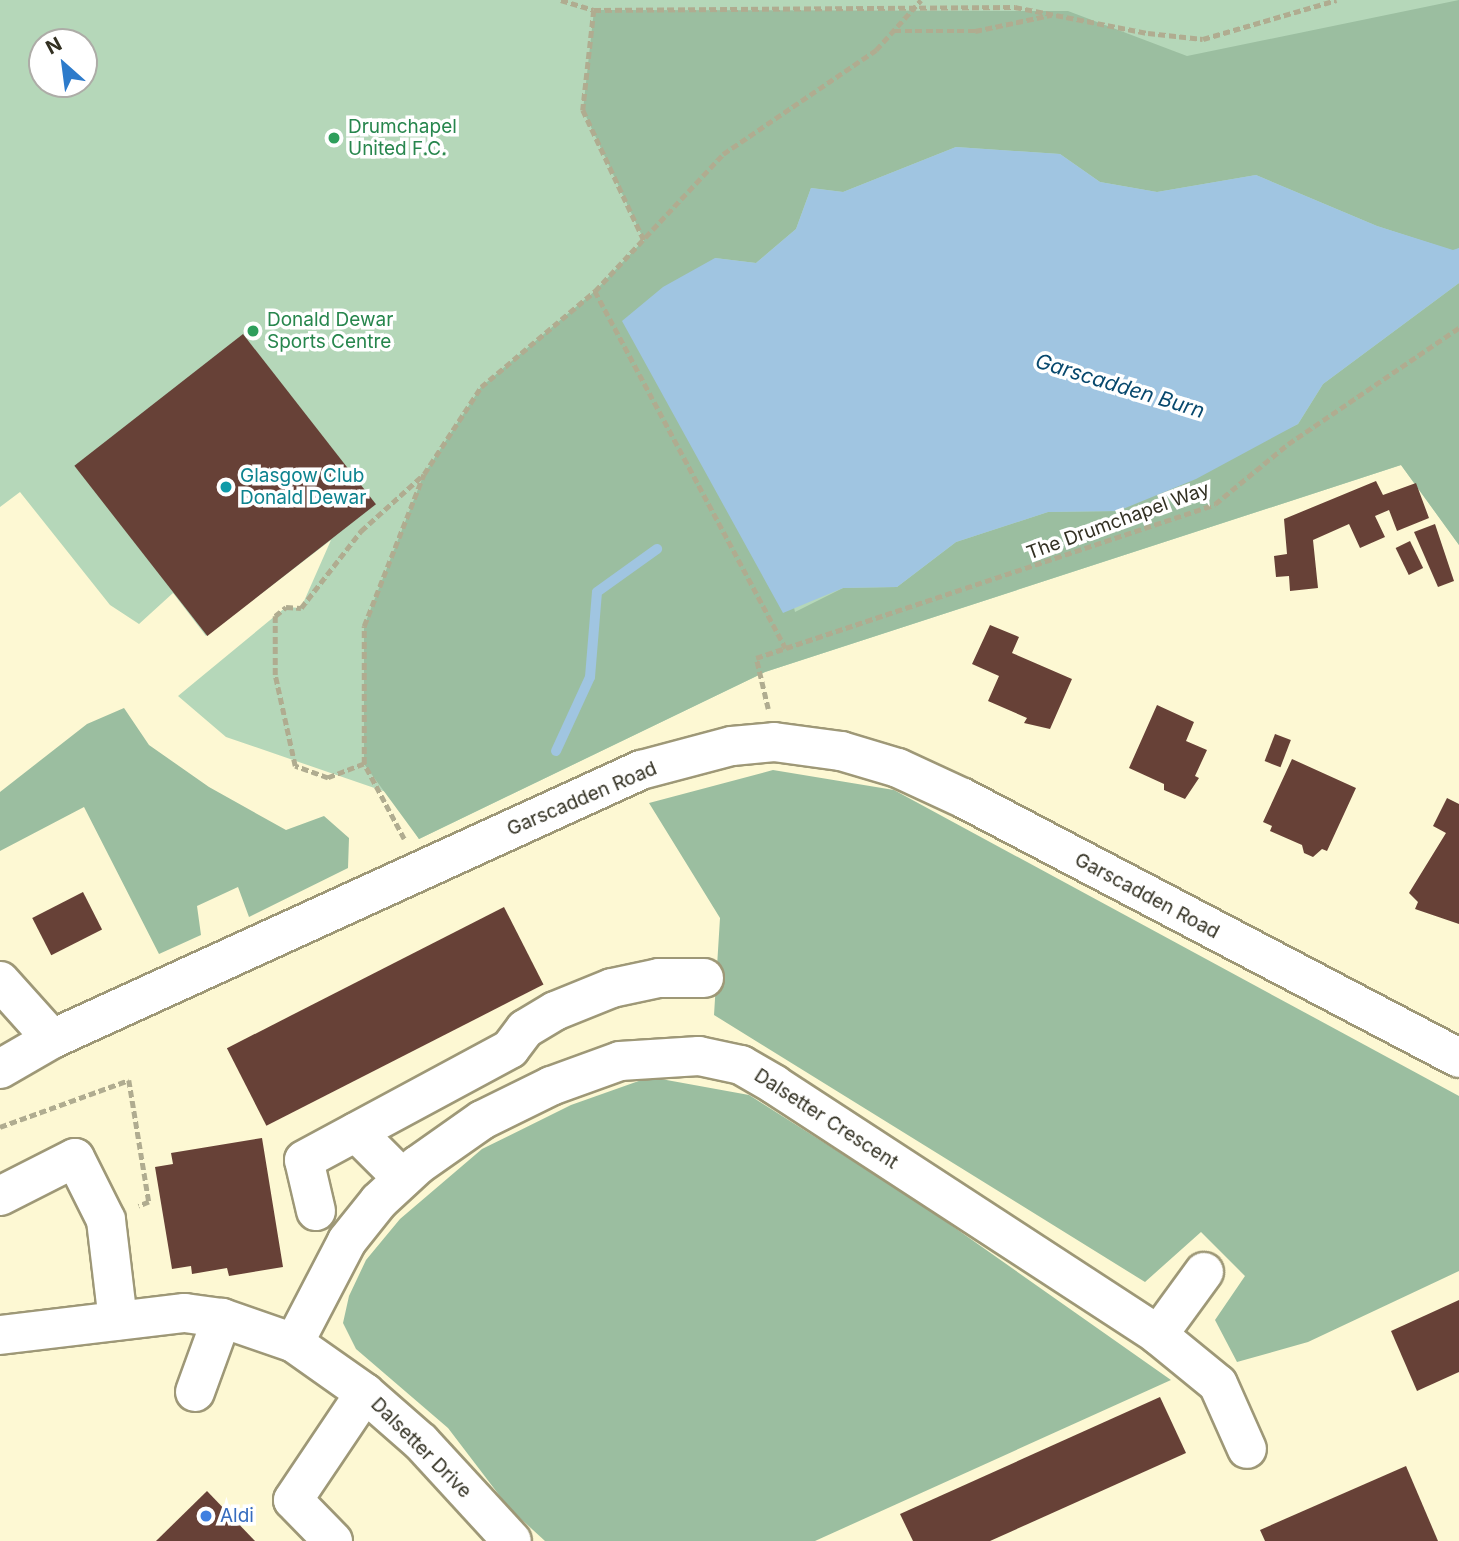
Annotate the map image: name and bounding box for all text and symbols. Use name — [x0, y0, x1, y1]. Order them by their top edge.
north arrow — [28, 28, 98, 98]
text: N — [42, 32, 66, 59]
place label: Drumchapel United F.C. — [348, 116, 457, 160]
marker: Drumchapel United F.C. — [326, 130, 342, 146]
place label: Donald Dewar Sports Centre — [267, 309, 393, 353]
marker: Donald Dewar Sports Centre — [245, 323, 261, 339]
water label: Garscadden Burn — [1032, 348, 1208, 424]
place label: Glasgow Club Donald Dewar — [240, 465, 366, 509]
street label: The Drumchapel Way — [1023, 477, 1213, 565]
marker: Glasgow Club Donald Dewar — [218, 479, 234, 495]
street label: Garscadden Road — [504, 757, 660, 841]
street label: Garscadden Road — [1071, 848, 1223, 944]
street label: Dalsetter Crescent — [750, 1064, 902, 1174]
street label: Dalsetter Drive — [366, 1393, 476, 1503]
place label: Aldi — [220, 1505, 254, 1527]
marker: Aldi — [198, 1508, 214, 1524]

